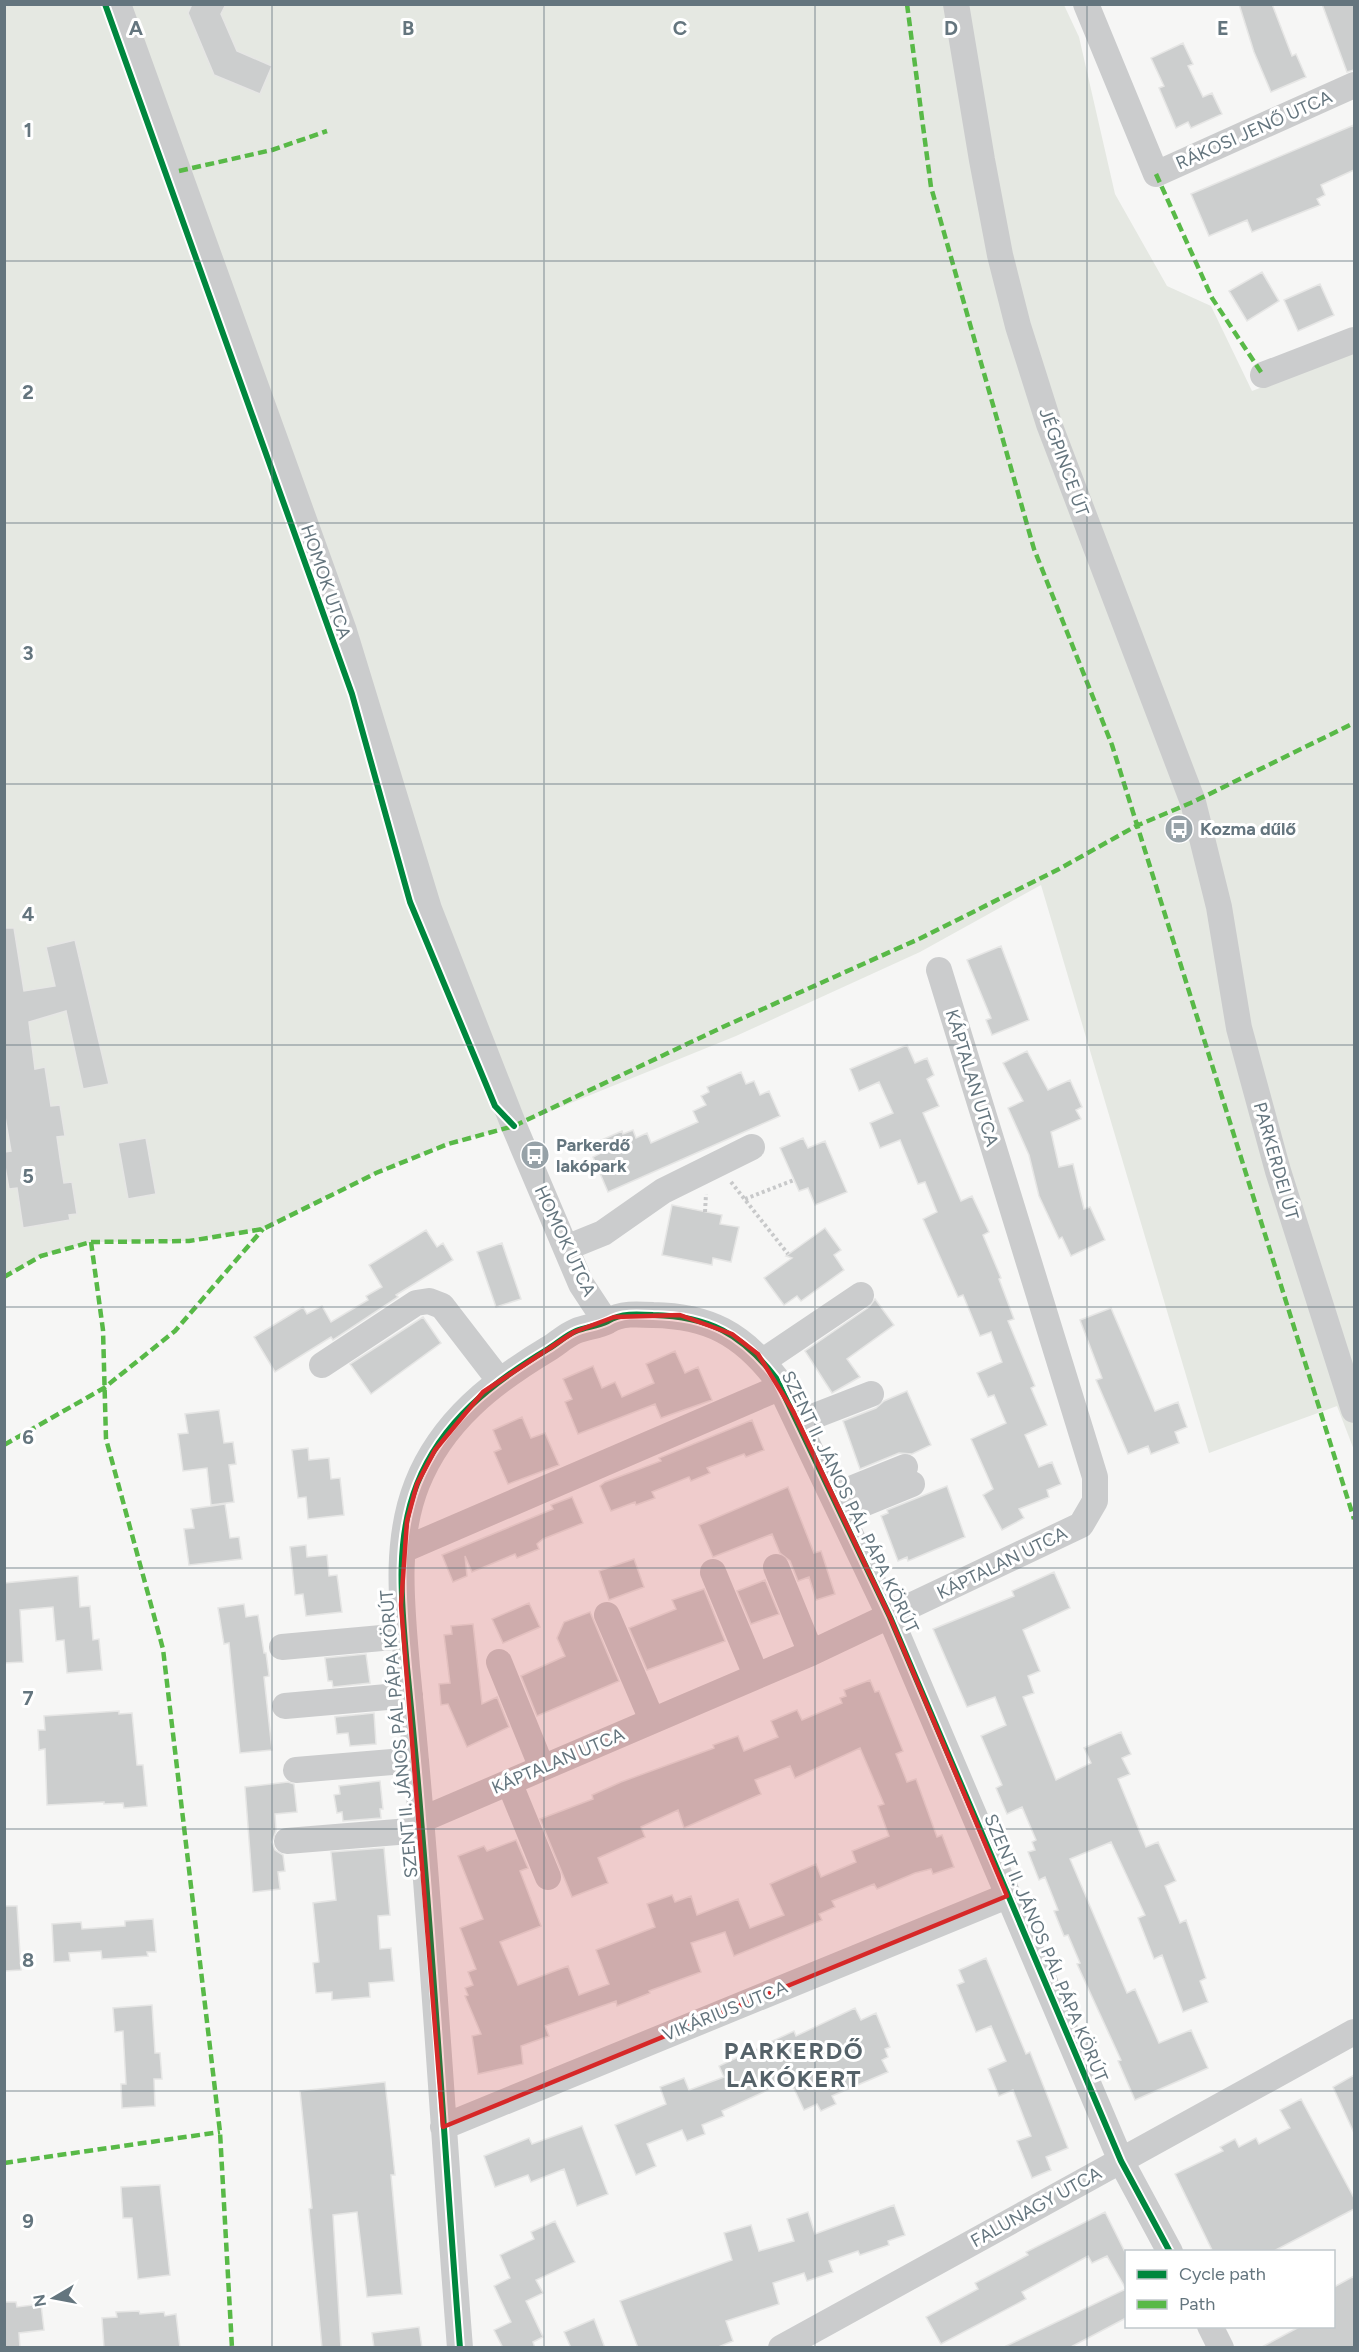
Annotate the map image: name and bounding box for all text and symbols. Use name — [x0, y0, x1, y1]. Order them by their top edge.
text: A — [129, 16, 144, 40]
text: B — [402, 16, 414, 40]
text: C — [673, 16, 687, 40]
text: D — [944, 16, 958, 40]
text: E — [1217, 16, 1229, 40]
street label: RÁKOSI JENŐ UTCA — [1172, 86, 1336, 174]
text: 1 — [24, 118, 32, 142]
text: 2 — [22, 380, 34, 404]
street label: JÉGPINCE ÚT — [1034, 405, 1094, 519]
street label: HOMOK UTCA — [296, 522, 356, 642]
text: 3 — [22, 641, 34, 665]
bus stop icon: Kozma dűlő — [1163, 813, 1195, 845]
place label: Kozma dűlő — [1200, 818, 1296, 840]
text: 4 — [22, 902, 35, 926]
street label: KÁPTALAN UTCA — [941, 1007, 1003, 1149]
street label: PARKERDEI ÚT — [1249, 1100, 1303, 1223]
place label: Parkerdő lakópark — [556, 1134, 631, 1177]
bus stop icon: Parkerdő lakópark — [519, 1139, 551, 1171]
text: 5 — [22, 1164, 34, 1188]
street label: HOMOK UTCA — [530, 1182, 600, 1300]
street label: SZENT II. JÁNOS PÁL PÁPA KÖRÚT — [777, 1367, 923, 1637]
text: 6 — [22, 1425, 34, 1449]
street label: KÁPTALAN UTCA — [933, 1522, 1071, 1604]
street label: SZENT II. JÁNOS PÁL PÁPA KÖRÚT — [375, 1589, 423, 1879]
text: 7 — [22, 1686, 34, 1710]
street label: KÁPTALAN UTCA — [488, 1723, 628, 1799]
street label: SZENT II. JÁNOS PÁL PÁPA KÖRÚT — [979, 1811, 1113, 2085]
text: 8 — [22, 1948, 34, 1972]
street label: VIKÁRIUS UTCA — [659, 1976, 791, 2046]
district label: PARKERDŐ LAKÓKERT — [724, 2036, 864, 2093]
street label: FALUNAGY UTCA — [967, 2162, 1105, 2252]
text: 9 — [22, 2209, 34, 2233]
legend — [1125, 2250, 1335, 2328]
text: Cycle path — [1179, 2263, 1266, 2285]
north arrow — [24, 2268, 84, 2328]
text: N — [29, 2293, 50, 2308]
text: Path — [1179, 2293, 1215, 2315]

